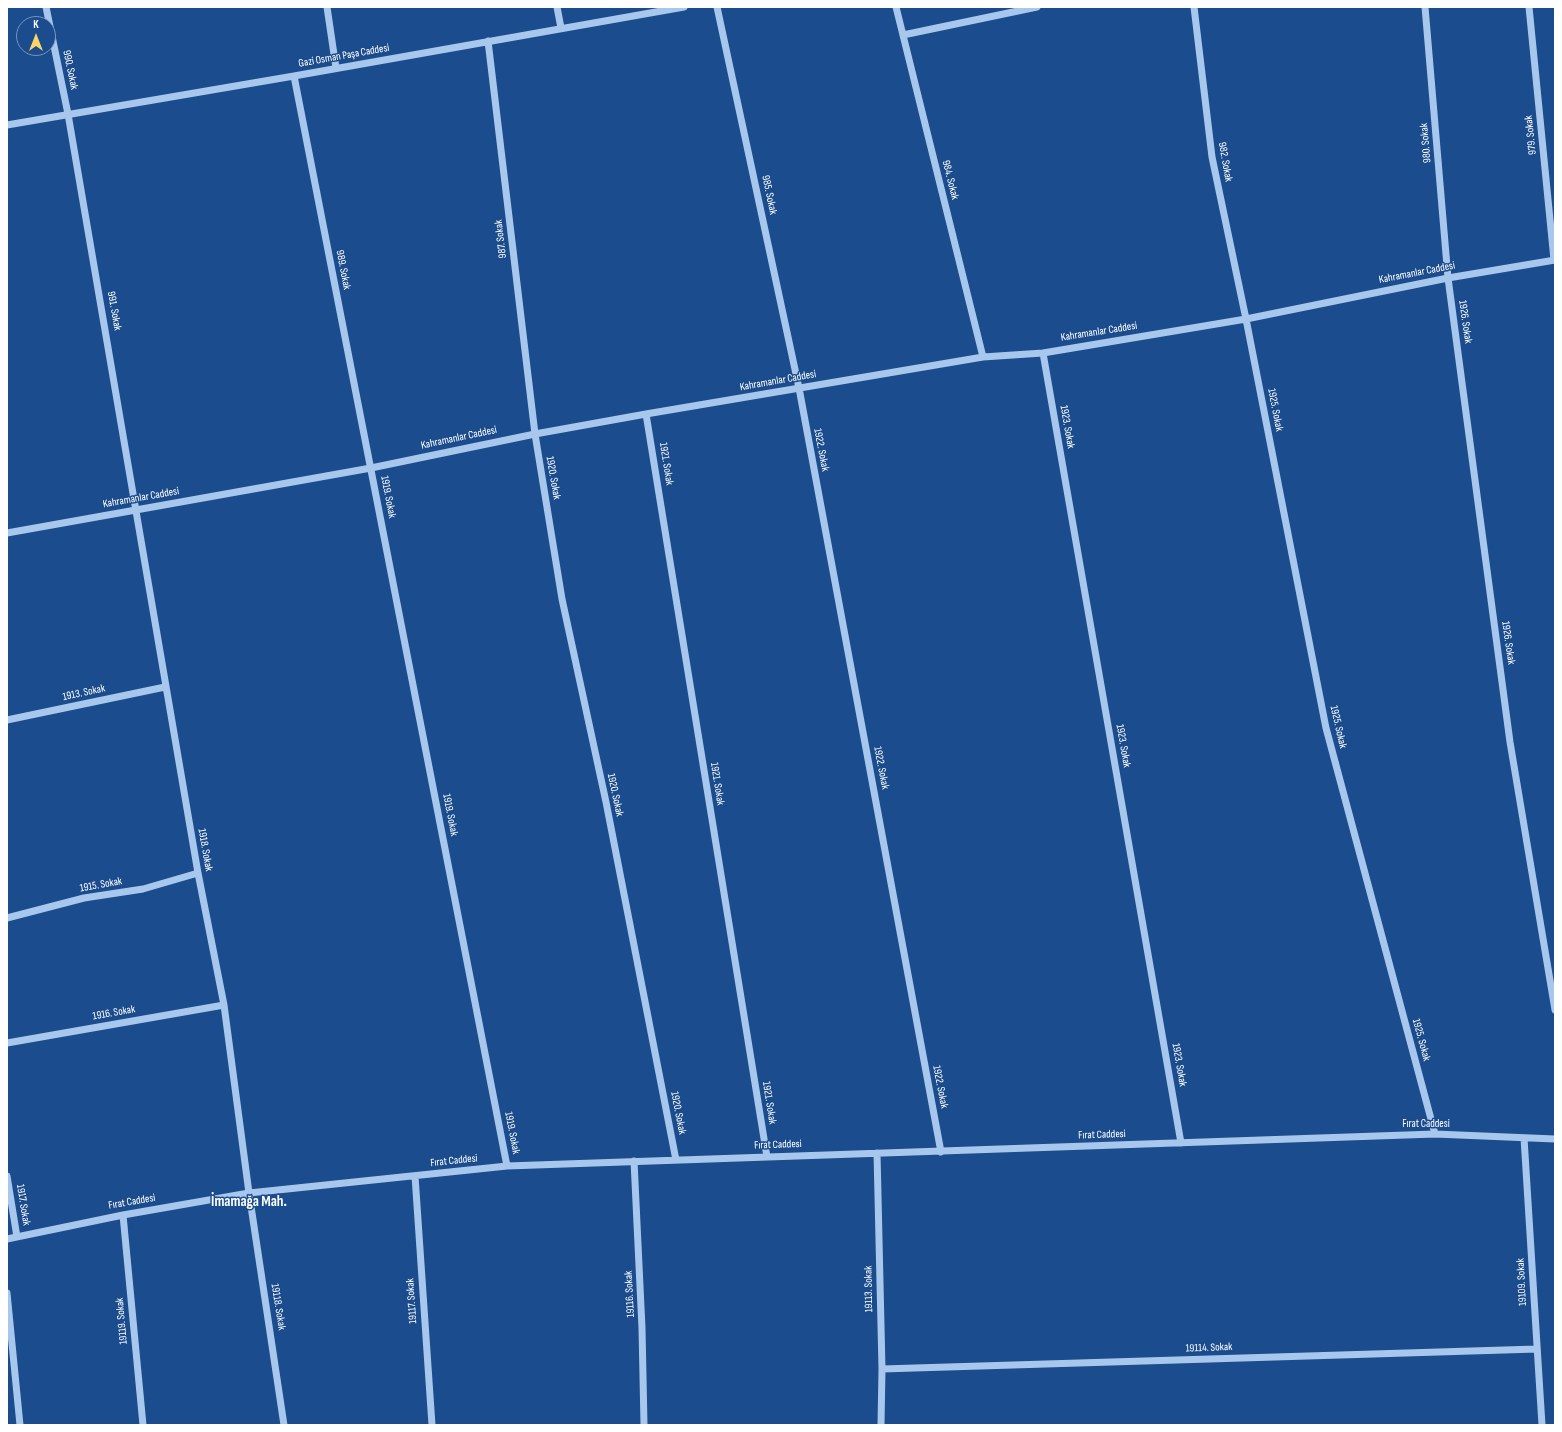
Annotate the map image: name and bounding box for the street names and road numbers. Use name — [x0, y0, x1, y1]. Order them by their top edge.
street label: Gazi Osman Paşa Caddesi — [297, 42, 391, 70]
street label: 990. Sokak — [59, 49, 81, 91]
street label: 979. Sokak — [1522, 115, 1540, 155]
street label: 980. Sokak — [1418, 123, 1434, 163]
street label: 982. Sokak — [1215, 141, 1235, 183]
street label: 984. Sokak — [939, 159, 961, 201]
street label: 985. Sokak — [758, 174, 780, 216]
street label: 987. Sokak — [492, 219, 510, 259]
street label: 989. Sokak — [333, 249, 353, 291]
street label: Kahramanlar Caddesi — [1378, 259, 1456, 287]
street label: 991. Sokak — [104, 290, 124, 332]
street label: 1926. Sokak — [1455, 300, 1475, 344]
street label: Kahramanlar Caddesi — [1060, 319, 1138, 345]
street label: Kahramanlar Caddesi — [739, 368, 817, 394]
street label: 1925. Sokak — [1264, 387, 1286, 433]
street label: 1923. Sokak — [1057, 404, 1077, 450]
street label: Kahramanlar Caddesi — [420, 424, 498, 452]
street label: 1922. Sokak — [810, 427, 832, 473]
street label: 1921. Sokak — [656, 442, 676, 486]
street label: 1920. Sokak — [543, 455, 563, 501]
street label: 1919. Sokak — [377, 475, 399, 519]
street label: Kahramanlar Caddesi — [102, 485, 180, 511]
street label: 1926. Sokak — [1498, 621, 1518, 665]
street label: 1913. Sokak — [62, 682, 106, 704]
street label: 1925. Sokak — [1327, 704, 1349, 750]
street label: 1923. Sokak — [1113, 723, 1133, 769]
street label: 1922. Sokak — [870, 745, 892, 791]
street label: 1921. Sokak — [707, 762, 727, 806]
street label: 1920. Sokak — [604, 772, 626, 818]
street label: 1919. Sokak — [439, 793, 461, 837]
street label: 1918. Sokak — [195, 828, 215, 872]
street label: 1915. Sokak — [79, 875, 123, 895]
street label: 1916. Sokak — [92, 1003, 136, 1023]
street label: 1925. Sokak — [1409, 1017, 1433, 1063]
street label: 1923. Sokak — [1169, 1042, 1189, 1088]
street label: 1922. Sokak — [929, 1064, 951, 1110]
street label: 1921. Sokak — [759, 1081, 779, 1125]
street label: 1920. Sokak — [667, 1090, 689, 1136]
street label: 1919. Sokak — [501, 1111, 523, 1155]
street label: Fırat Caddesi — [1402, 1117, 1450, 1131]
street label: Fırat Caddesi — [1078, 1128, 1126, 1142]
street label: Fırat Caddesi — [754, 1138, 802, 1152]
street label: Fırat Caddesi — [430, 1152, 478, 1170]
street label: 1917. Sokak — [13, 1183, 33, 1227]
street label: Fırat Caddesi — [107, 1191, 157, 1213]
street label: 19109. Sokak — [1514, 1258, 1530, 1306]
street label: 19113. Sokak — [862, 1266, 876, 1312]
street label: 19116. Sokak — [622, 1270, 638, 1318]
street label: 19117. Sokak — [404, 1278, 420, 1324]
street label: 19118. Sokak — [268, 1283, 288, 1331]
street label: 19119. Sokak — [113, 1297, 131, 1345]
street label: 19114. Sokak — [1185, 1341, 1233, 1355]

